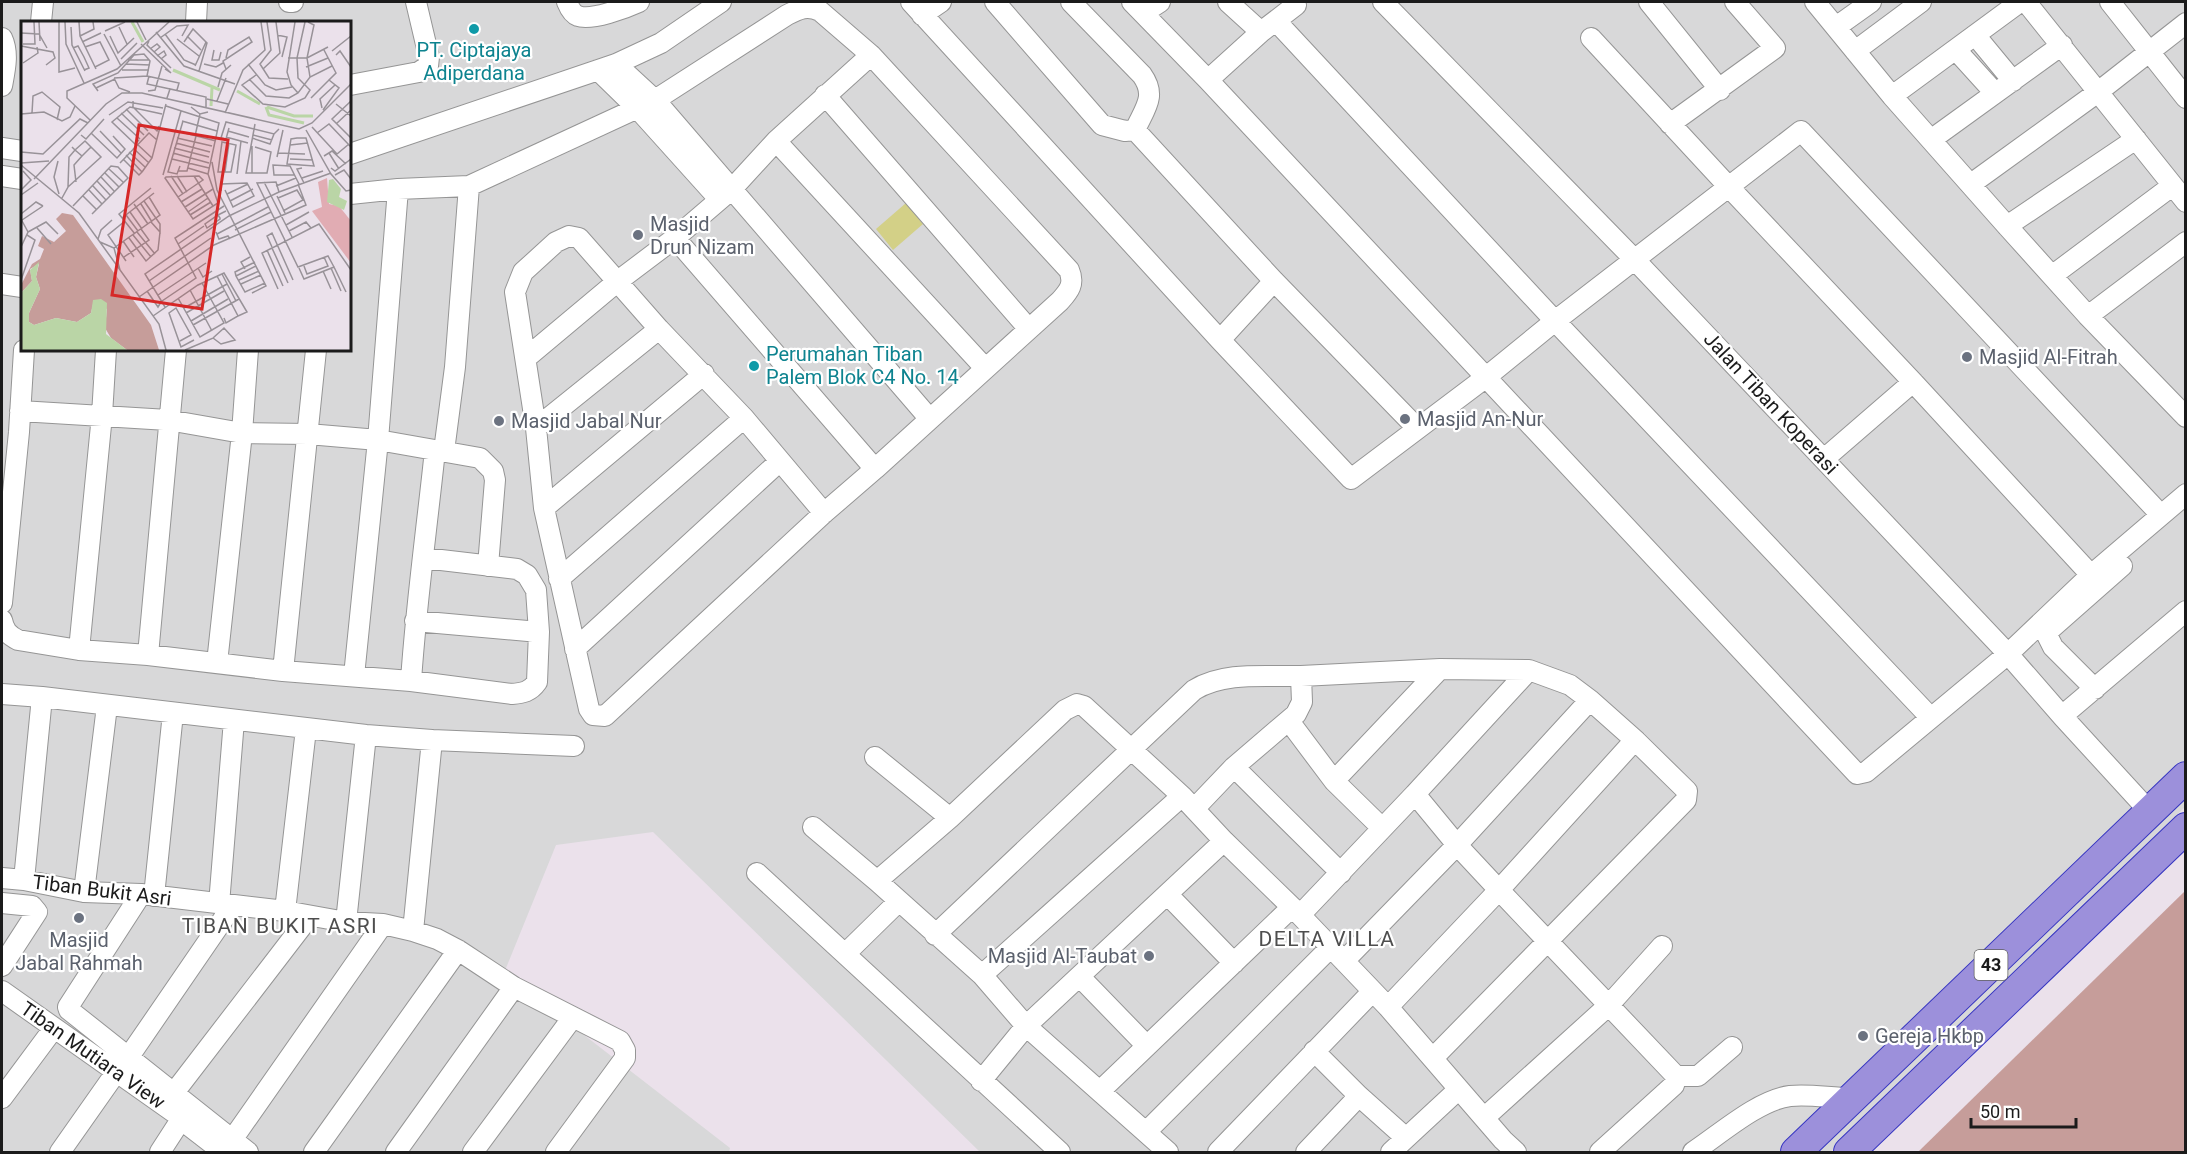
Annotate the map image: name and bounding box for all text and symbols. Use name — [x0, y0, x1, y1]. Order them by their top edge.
inset map — [21, 21, 351, 351]
marker: PT. Ciptajaya Adiperdana — [467, 22, 481, 36]
place label: PT. Ciptajaya Adiperdana — [417, 38, 531, 85]
place label: Masjid Drun Nizam — [650, 212, 754, 259]
marker: Masjid Drun Nizam — [631, 228, 645, 242]
street label: Jalan Tiban Koperasi — [1699, 327, 1843, 479]
place label: Perumahan Tiban Palem Blok C4 No. 14 — [766, 342, 959, 389]
place label: Masjid Al-Fitrah — [1979, 345, 2118, 369]
marker: Masjid Al-Fitrah — [1960, 350, 1974, 364]
marker: Perumahan Tiban Palem Blok C4 No. 14 — [747, 359, 761, 373]
place label: Masjid An-Nur — [1417, 407, 1543, 431]
place label: Masjid Jabal Nur — [511, 409, 662, 433]
marker: Masjid An-Nur — [1398, 412, 1412, 426]
marker: Masjid Jabal Nur — [492, 414, 506, 428]
street label: Tiban Bukit Asri — [31, 870, 173, 910]
marker: Masjid Jabal Rahmah — [72, 911, 86, 925]
district label: TIBAN BUKIT ASRI — [182, 914, 378, 938]
district label: DELTA VILLA — [1259, 927, 1395, 951]
place label: Masjid Jabal Rahmah — [15, 928, 143, 975]
place label: Masjid Al-Taubat — [988, 944, 1137, 968]
marker: Masjid Al-Taubat — [1142, 949, 1156, 963]
road number: 43 — [1974, 950, 2008, 980]
street label: Tiban Mutiara View — [16, 996, 170, 1114]
place label: Gereja Hkbp — [1875, 1024, 1984, 1048]
marker: Gereja Hkbp — [1856, 1029, 1870, 1043]
scale bar — [1971, 1091, 2076, 1129]
text: 50 m — [1980, 1101, 2020, 1122]

